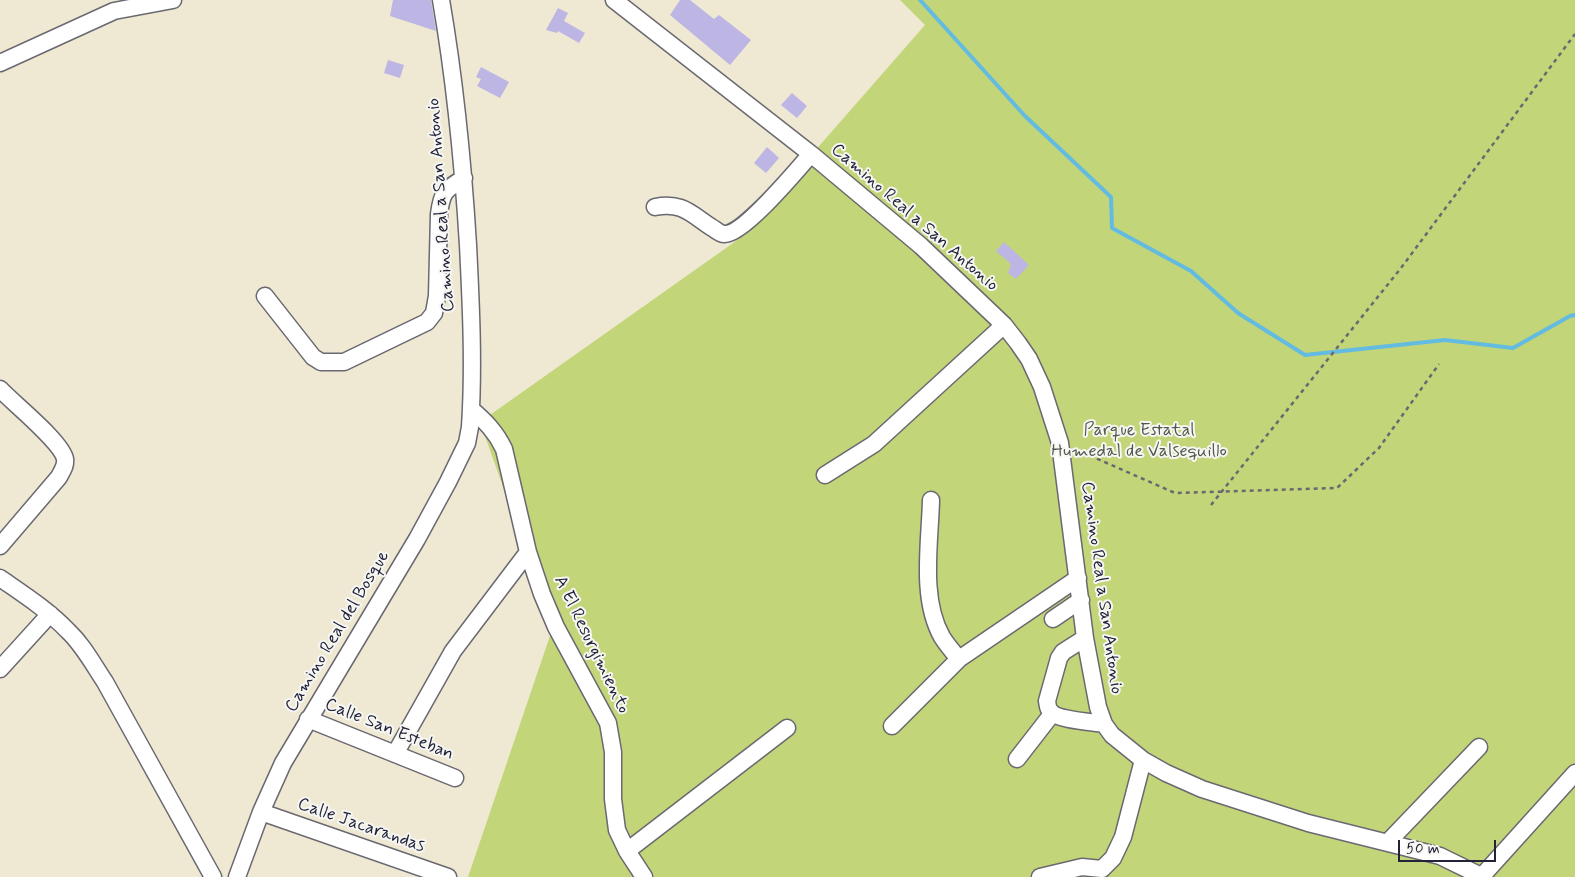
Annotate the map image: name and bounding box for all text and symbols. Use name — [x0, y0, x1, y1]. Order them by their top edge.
street label: Camino Real a San Antonio — [424, 97, 460, 313]
street label: Camino Real a San Antonio — [826, 139, 1002, 297]
park label: Parque Estatal Humedal de Valsequillo — [1051, 420, 1227, 462]
street label: Camino Real a San Antonio — [1075, 480, 1127, 696]
street label: Camino Real del Bosque — [281, 547, 395, 717]
street label: A El Resurgimiento — [548, 573, 634, 717]
street label: Calle San Esteban — [321, 694, 457, 766]
street label: Calle Jacarandas — [294, 794, 428, 858]
scale bar — [1400, 830, 1498, 862]
text: 50 m — [1406, 839, 1440, 859]

